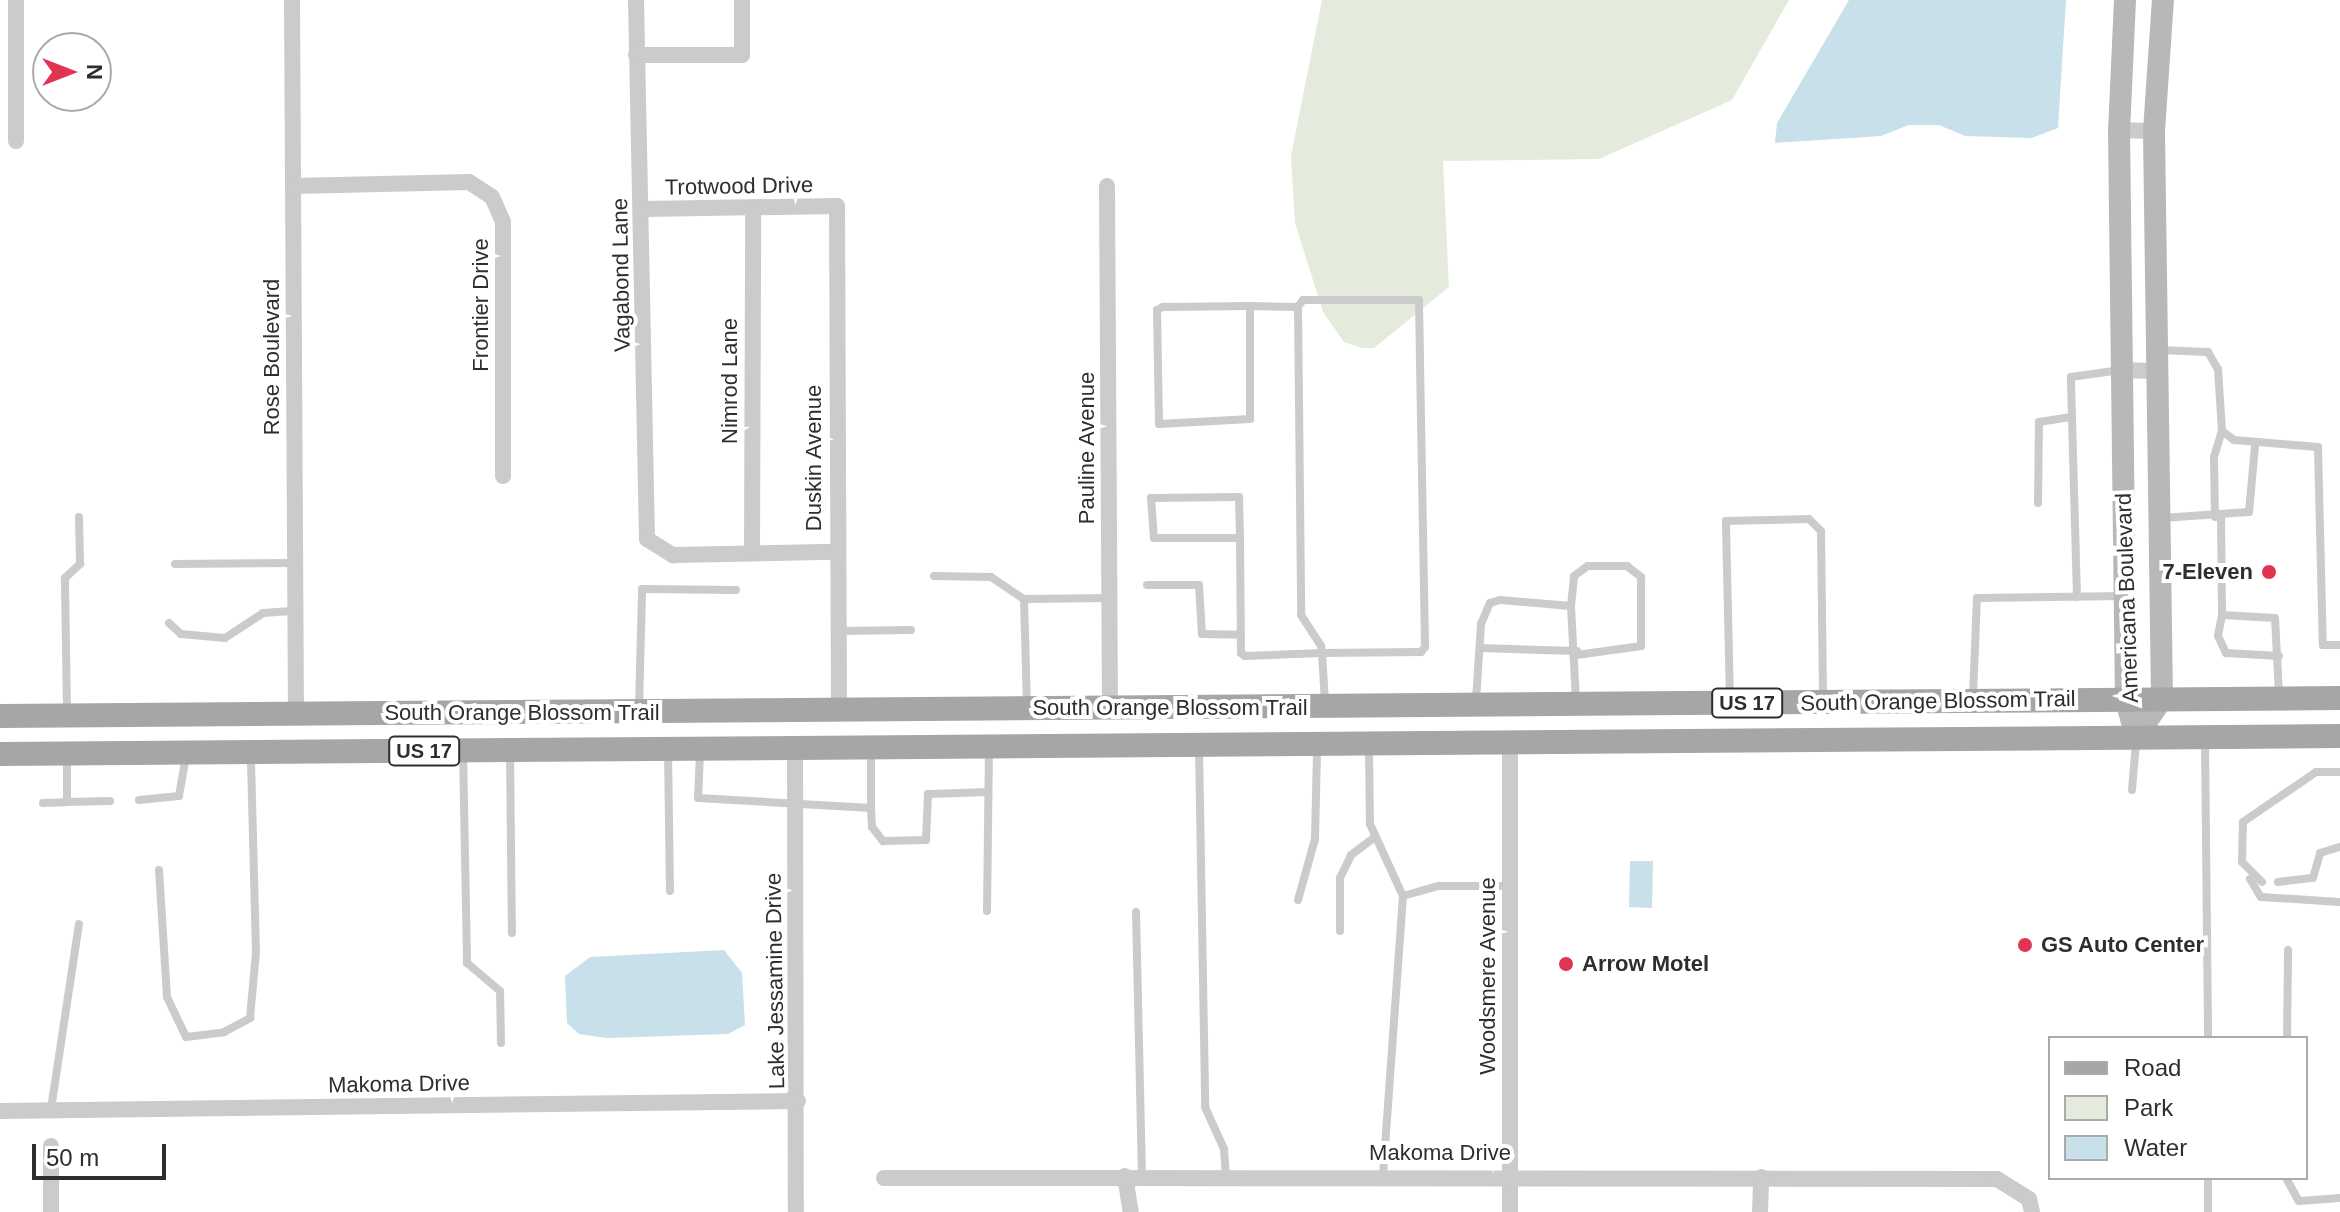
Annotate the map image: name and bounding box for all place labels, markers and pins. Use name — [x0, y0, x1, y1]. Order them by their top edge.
place label: 7-Eleven — [2163, 559, 2253, 585]
marker: 7-Eleven — [2260, 563, 2278, 581]
place label: GS Auto Center — [2041, 932, 2205, 958]
marker: GS Auto Center — [2016, 936, 2034, 954]
place label: Arrow Motel — [1582, 951, 1709, 977]
marker: Arrow Motel — [1557, 955, 1575, 973]

